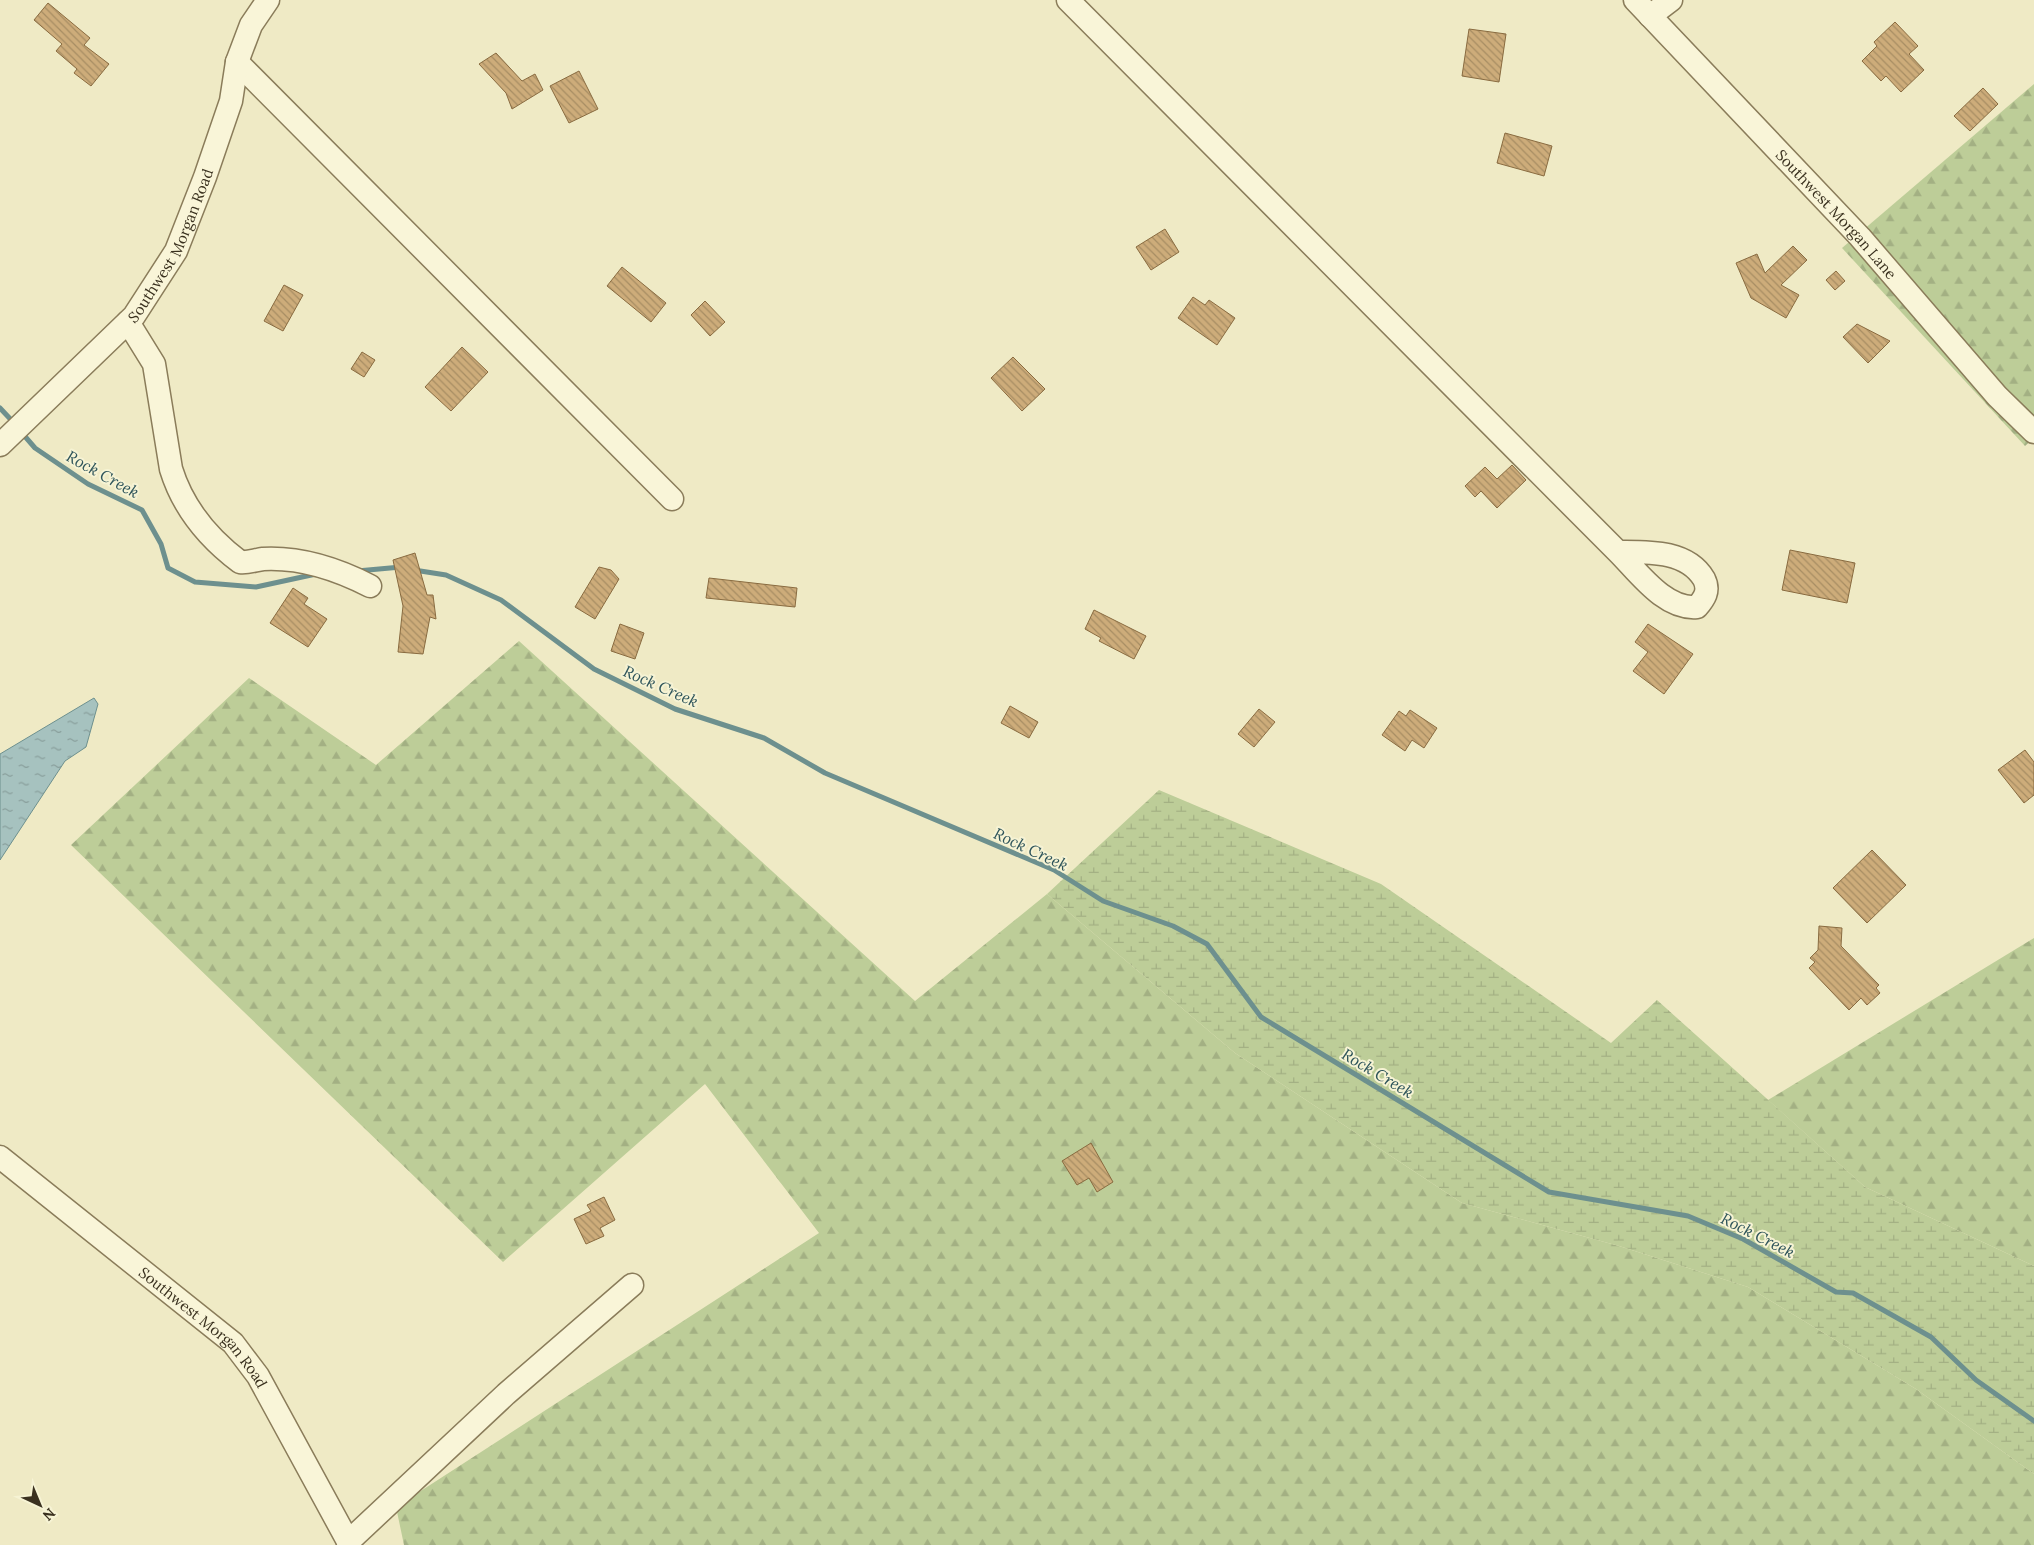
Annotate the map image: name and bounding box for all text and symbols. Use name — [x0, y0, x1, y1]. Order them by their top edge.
street label: Southwest Morgan Lane — [1772, 145, 1901, 283]
street label: Southwest Morgan Road — [124, 166, 217, 326]
water label: Rock Creek — [63, 446, 143, 502]
water label: Rock Creek — [620, 661, 702, 711]
water label: Rock Creek — [991, 823, 1071, 875]
water label: Rock Creek — [1339, 1044, 1417, 1102]
water label: Rock Creek — [1718, 1208, 1798, 1262]
street label: Southwest Morgan Road — [135, 1262, 272, 1391]
north arrow — [15, 1480, 65, 1530]
text: N — [39, 1504, 59, 1525]

